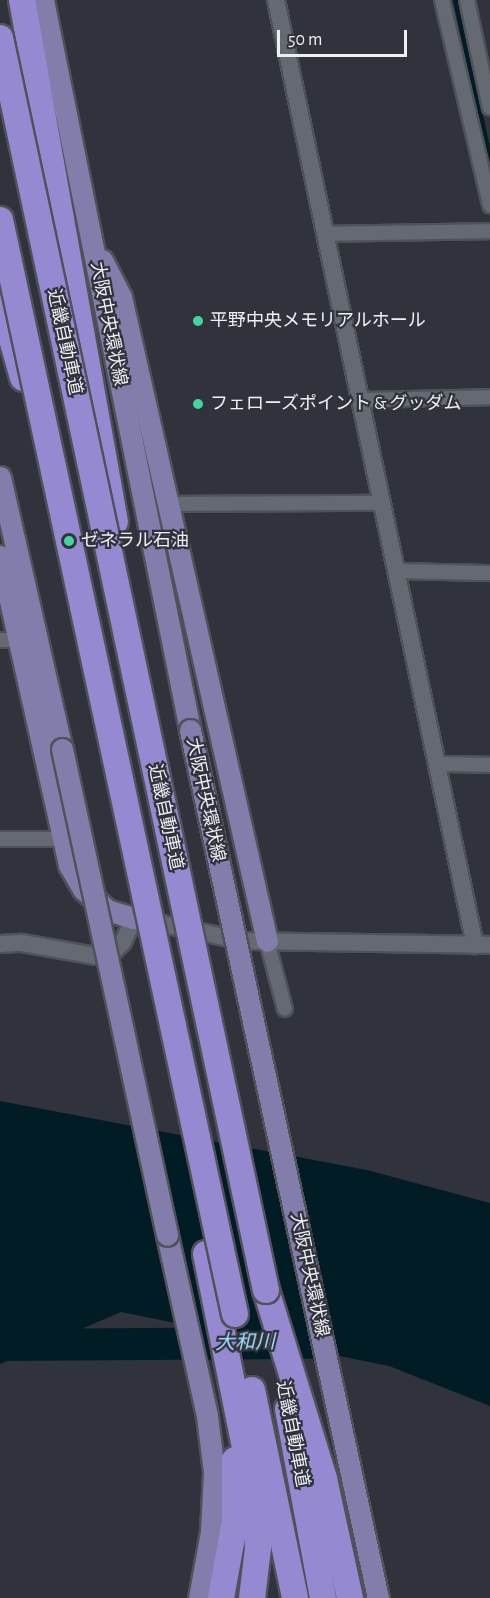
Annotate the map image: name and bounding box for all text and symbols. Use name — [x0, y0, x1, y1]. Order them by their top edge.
scale bar — [280, 18, 410, 56]
text: 50 m — [288, 31, 322, 49]
street label: 大阪中央環状線 — [85, 260, 131, 388]
street label: 近畿自動車道 — [42, 287, 86, 397]
place label: 平野中央メモリアルホール — [210, 310, 426, 332]
marker: 平野中央メモリアルホール — [191, 314, 205, 328]
place label: フェローズポイント & グッダム — [210, 393, 462, 415]
marker: フェローズポイント & グッダム — [191, 397, 205, 411]
place label: ゼネラル石油 — [81, 530, 189, 552]
marker: ゼネラル石油 — [62, 534, 76, 548]
street label: 大阪中央環状線 — [181, 736, 229, 864]
street label: 近畿自動車道 — [143, 762, 187, 872]
street label: 大阪中央環状線 — [285, 1211, 333, 1339]
water label: 大和川 — [215, 1330, 275, 1356]
street label: 近畿自動車道 — [271, 1379, 313, 1489]

